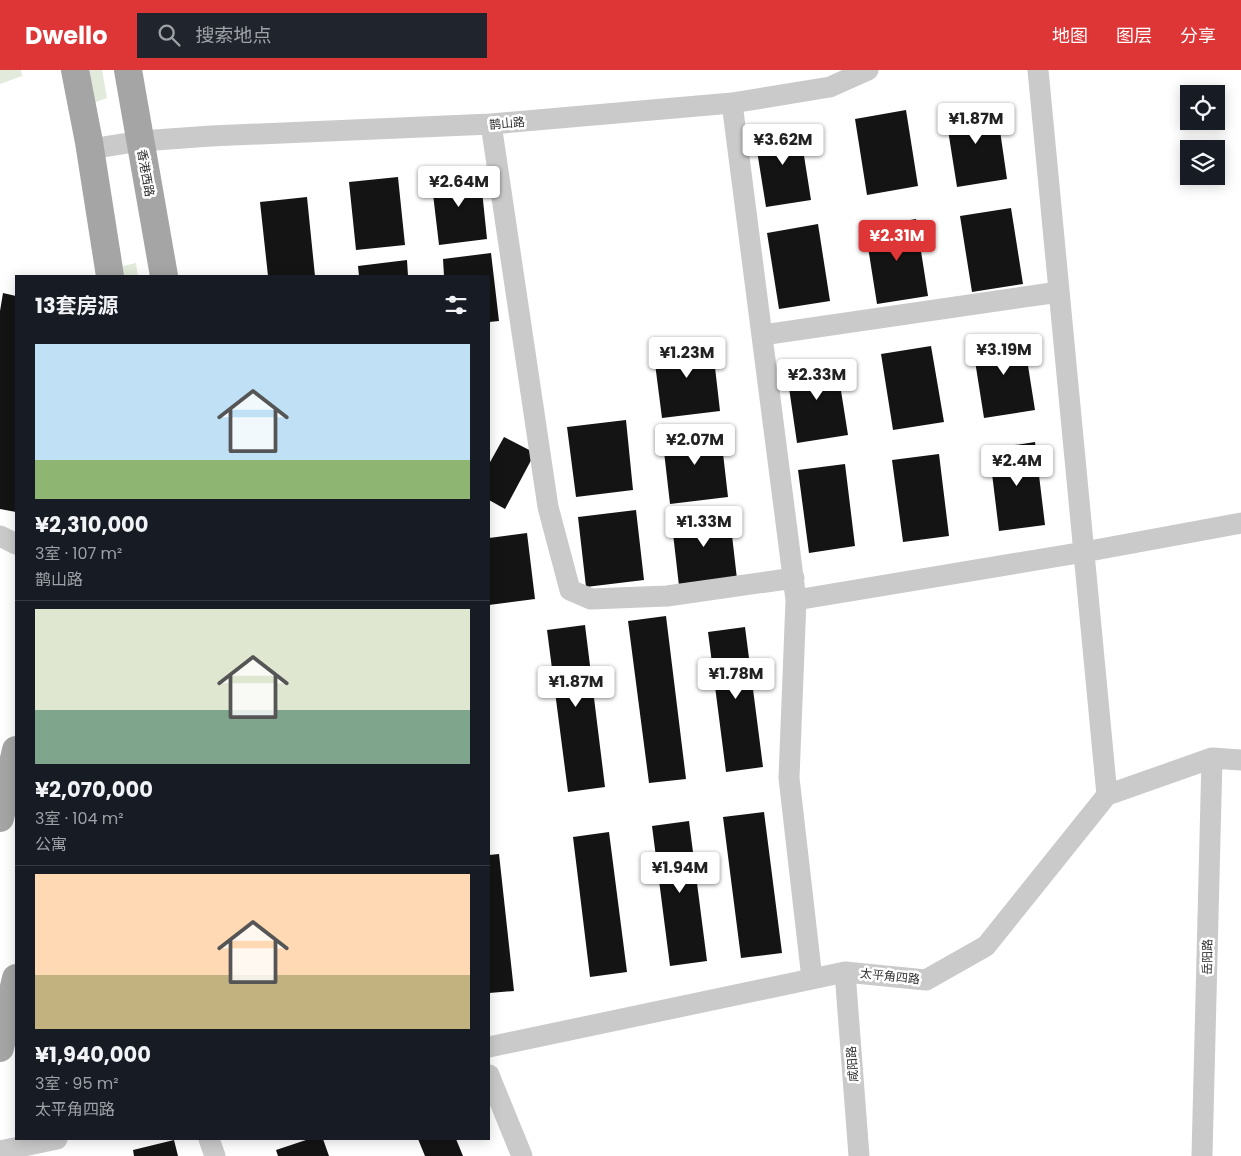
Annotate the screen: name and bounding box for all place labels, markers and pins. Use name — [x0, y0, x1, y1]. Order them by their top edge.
pin: ¥1.87M — [935, 102, 1017, 145]
pin: ¥3.62M — [742, 124, 824, 166]
pin: ¥2.64M — [418, 166, 500, 208]
pin: ¥2.31M — [856, 220, 938, 262]
pin: ¥3.19M — [963, 334, 1045, 376]
pin: ¥1.23M — [646, 336, 728, 379]
pin: ¥2.33M — [776, 358, 858, 401]
pin: ¥2.07M — [654, 424, 736, 466]
pin: ¥2.4M — [982, 444, 1052, 487]
pin: ¥1.33M — [663, 506, 745, 548]
pin: ¥1.78M — [695, 658, 777, 700]
pin: ¥1.87M — [535, 666, 617, 708]
pin: ¥1.94M — [639, 852, 721, 894]

